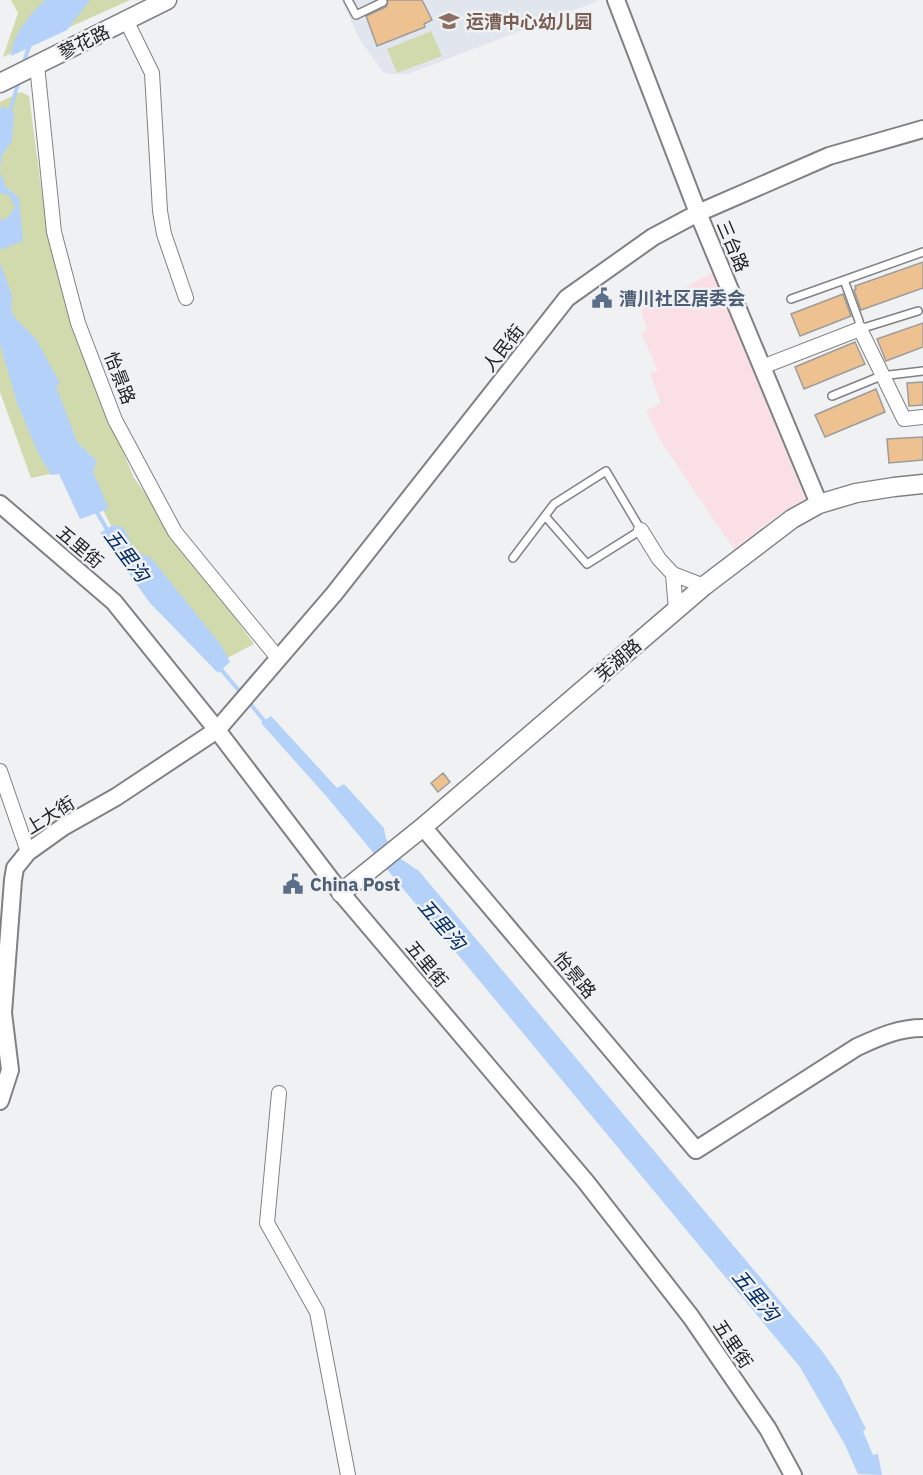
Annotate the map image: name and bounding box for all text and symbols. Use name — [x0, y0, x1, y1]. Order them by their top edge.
school or university icon: 运漕中心幼儿园 — [437, 9, 461, 33]
place label: 运漕中心幼儿园 — [466, 10, 592, 33]
street label: 蓼花路 — [55, 20, 113, 64]
street label: 三台路 — [712, 217, 754, 275]
public building icon: 漕川社区居委会 — [590, 286, 614, 310]
place label: 漕川社区居委会 — [619, 287, 745, 310]
street label: 人民街 — [477, 320, 529, 376]
street label: 怡景路 — [100, 349, 140, 407]
street label: 五里街 — [52, 521, 108, 573]
water label: 五里沟 — [98, 523, 157, 589]
street label: 芜湖路 — [590, 634, 646, 686]
street label: 上大街 — [21, 791, 79, 839]
public building icon: China Post — [281, 872, 305, 896]
place label: China Post — [310, 873, 400, 896]
water label: 五里沟 — [412, 893, 473, 957]
street label: 五里街 — [401, 936, 453, 992]
street label: 怡景路 — [549, 947, 601, 1003]
water label: 五里沟 — [726, 1263, 787, 1328]
street label: 五里街 — [708, 1315, 758, 1373]

